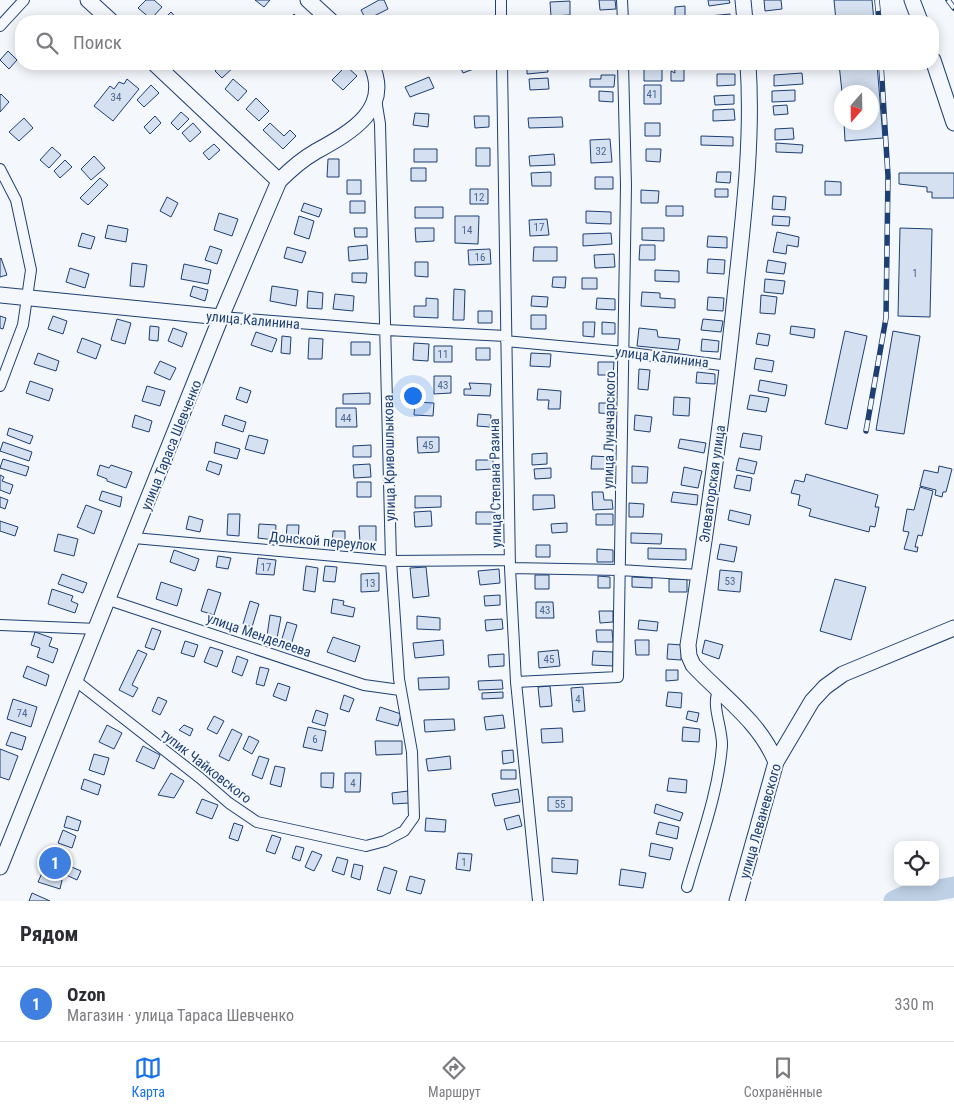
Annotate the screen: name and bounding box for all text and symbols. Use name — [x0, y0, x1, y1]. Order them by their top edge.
search box — [15, 15, 939, 70]
icon: search — [33, 29, 61, 57]
text: Поиск — [73, 31, 122, 54]
north arrow — [834, 85, 879, 130]
house number: 41 — [647, 88, 657, 101]
house number: 34 — [111, 91, 122, 104]
house number: 32 — [596, 145, 606, 158]
house number: 12 — [474, 191, 484, 204]
house number: 17 — [534, 221, 544, 234]
house number: 14 — [462, 224, 473, 237]
house number: 16 — [475, 251, 485, 264]
house number: 1 — [912, 267, 918, 280]
street label: улица Калинина — [205, 308, 301, 332]
street label: улица Калинина — [614, 343, 710, 371]
house number: 11 — [438, 348, 448, 361]
street label: улица Луначарского — [600, 371, 618, 489]
street label: улица Тараса Шевченко — [138, 378, 204, 512]
house number: 43 — [438, 379, 448, 392]
your location — [400, 383, 426, 409]
street label: улица Кривошлыкова — [380, 394, 398, 522]
house number: 44 — [341, 412, 352, 425]
street label: улица Степана Разина — [486, 418, 504, 548]
street label: Элеваторская улица — [696, 424, 728, 544]
house number: 45 — [423, 439, 433, 452]
street label: Донской переулок — [269, 528, 377, 554]
house number: 17 — [261, 561, 271, 574]
house number: 53 — [725, 575, 735, 588]
house number: 13 — [365, 577, 375, 590]
house number: 43 — [540, 604, 550, 617]
street label: улица Менделеева — [205, 610, 313, 660]
house number: 45 — [544, 653, 554, 666]
house number: 4 — [575, 693, 581, 706]
house number: 74 — [17, 707, 28, 720]
street label: тупик Чайковского — [157, 725, 255, 807]
house number: 6 — [312, 733, 318, 746]
street label: улица Леваневского — [736, 762, 784, 880]
house number: 4 — [350, 777, 356, 790]
house number: 55 — [555, 798, 565, 811]
map controls — [894, 841, 939, 886]
button: locate — [894, 841, 939, 886]
pin: 1 — [39, 844, 71, 882]
house number: 1 — [461, 856, 467, 869]
text: Рядом — [20, 922, 79, 946]
text: Ozon — [67, 983, 106, 1006]
text: 1 — [32, 995, 40, 1014]
text: 330 m — [895, 995, 934, 1014]
text: Магазин · улица Тараса Шевченко — [67, 1006, 294, 1025]
tab: Карта — [132, 1054, 165, 1100]
tab: Маршрут — [428, 1054, 481, 1100]
tab: Сохранённые — [744, 1054, 822, 1100]

